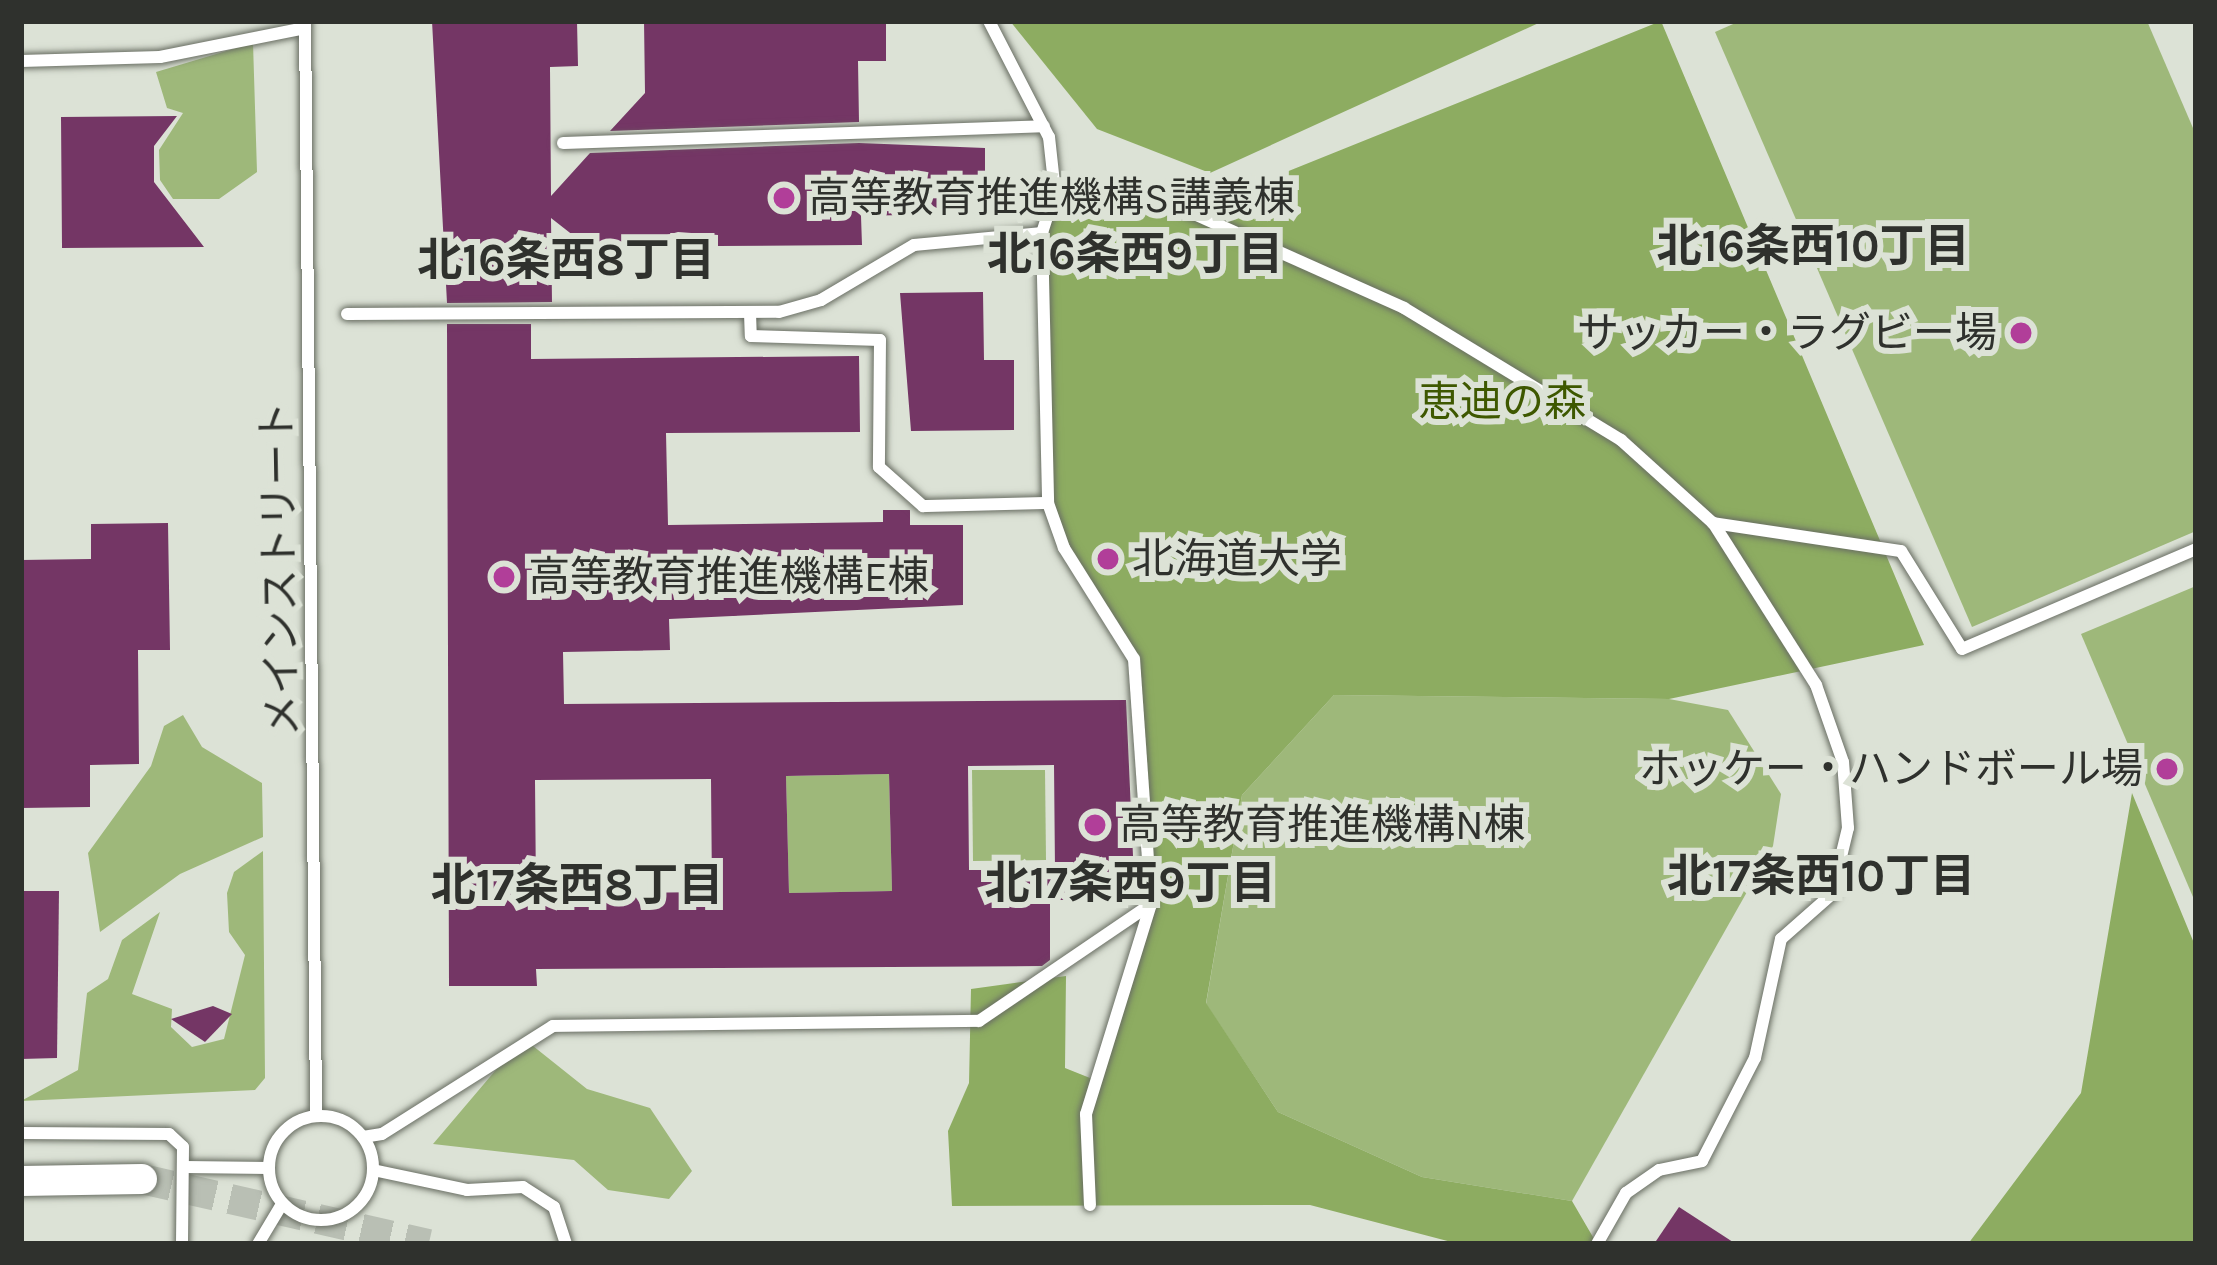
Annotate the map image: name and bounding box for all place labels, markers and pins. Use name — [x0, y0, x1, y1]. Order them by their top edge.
place label: 高等教育推進機構S講義棟 — [808, 173, 1295, 223]
marker: 高等教育推進機構S講義棟 — [771, 185, 797, 211]
place label: サッカー・ラグビー場 — [1577, 308, 1997, 358]
marker: サッカー・ラグビー場 — [2008, 320, 2034, 346]
place label: 北海道大学 — [1132, 534, 1342, 584]
marker: 北海道大学 — [1095, 546, 1121, 572]
place label: 高等教育推進機構E棟 — [528, 552, 930, 602]
marker: 高等教育推進機構E棟 — [491, 564, 517, 590]
place label: ホッケー・ハンドボール場 — [1639, 744, 2143, 794]
marker: ホッケー・ハンドボール場 — [2154, 756, 2180, 782]
place label: 高等教育推進機構N棟 — [1119, 800, 1526, 850]
marker: 高等教育推進機構N棟 — [1082, 812, 1108, 838]

